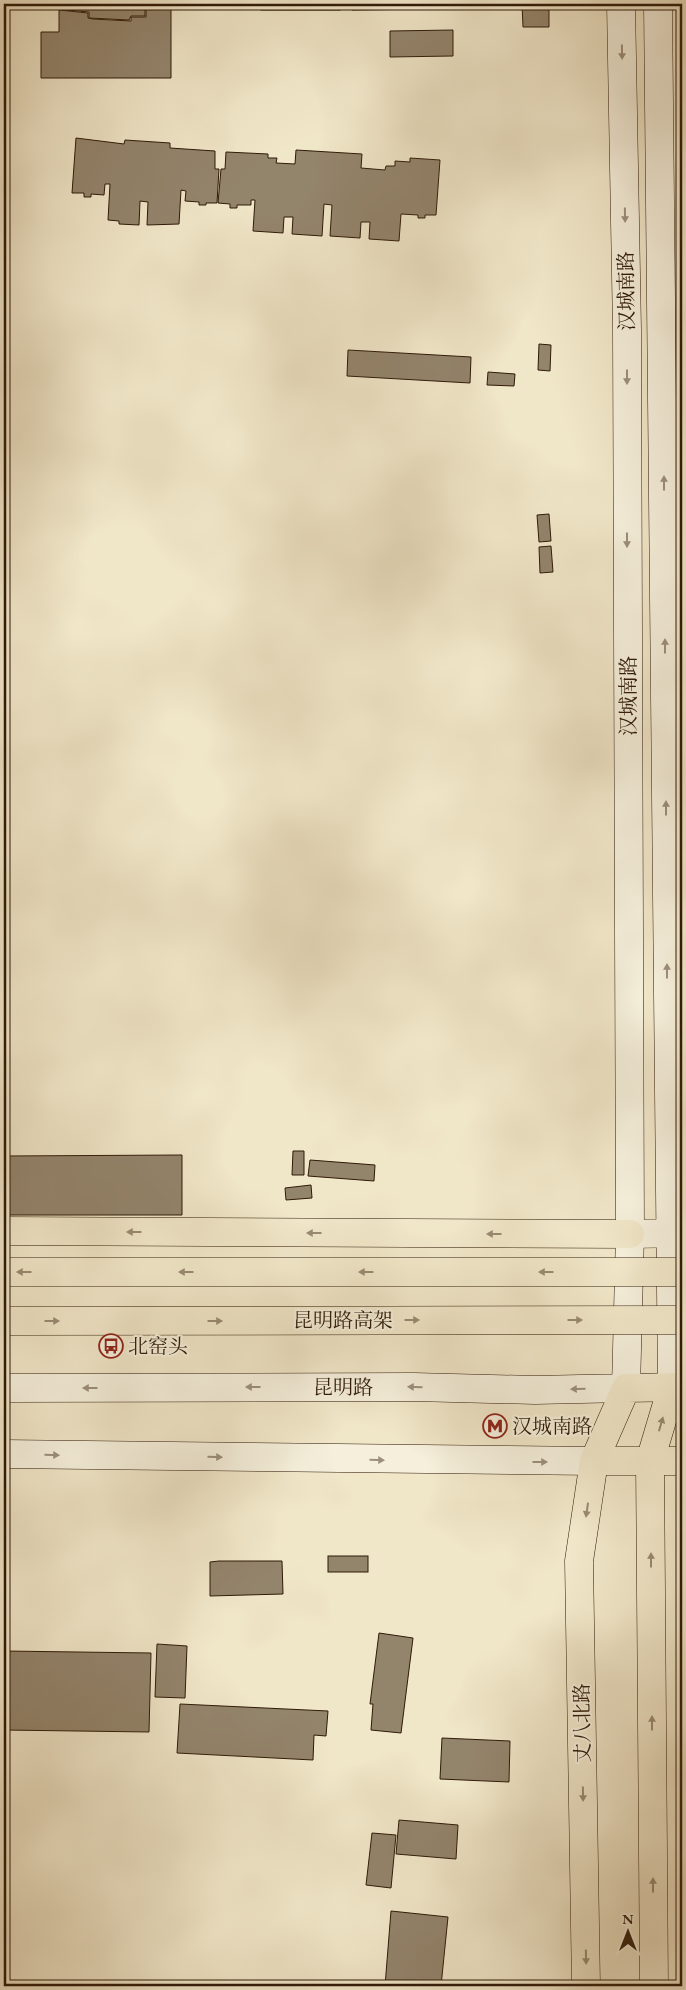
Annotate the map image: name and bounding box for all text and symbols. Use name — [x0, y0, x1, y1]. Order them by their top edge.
one-way arrow — [618, 45, 626, 61]
one-way arrow — [621, 207, 629, 223]
street label: 汉城南路 — [612, 251, 640, 331]
one-way arrow — [623, 370, 631, 386]
one-way arrow — [660, 475, 668, 491]
one-way arrow — [623, 532, 631, 548]
one-way arrow — [661, 637, 669, 653]
street label: 汉城南路 — [615, 656, 641, 736]
one-way arrow — [662, 800, 670, 816]
one-way arrow — [663, 962, 671, 978]
one-way arrow — [126, 1228, 142, 1236]
one-way arrow — [306, 1229, 322, 1237]
one-way arrow — [486, 1230, 502, 1238]
one-way arrow — [15, 1268, 31, 1276]
one-way arrow — [178, 1268, 194, 1276]
one-way arrow — [358, 1268, 374, 1276]
one-way arrow — [538, 1268, 554, 1276]
street label: 昆明路高架 — [293, 1307, 393, 1333]
one-way arrow — [405, 1316, 421, 1324]
one-way arrow — [567, 1316, 583, 1324]
one-way arrow — [45, 1317, 61, 1325]
one-way arrow — [207, 1317, 223, 1325]
bus stop icon: 北窑头 — [98, 1333, 124, 1359]
place label: 北窑头 — [128, 1333, 188, 1359]
street label: 昆明路 — [313, 1374, 373, 1400]
one-way arrow — [245, 1383, 261, 1391]
one-way arrow — [407, 1383, 423, 1391]
one-way arrow — [82, 1384, 98, 1392]
one-way arrow — [570, 1385, 586, 1393]
metro station icon: 汉城南路 — [482, 1413, 508, 1439]
place label: 汉城南路 — [512, 1413, 592, 1439]
one-way arrow — [657, 1416, 665, 1431]
one-way arrow — [45, 1451, 61, 1459]
one-way arrow — [207, 1453, 223, 1461]
one-way arrow — [370, 1456, 386, 1464]
one-way arrow — [532, 1458, 548, 1466]
one-way arrow — [583, 1502, 591, 1518]
one-way arrow — [647, 1552, 655, 1568]
street label: 丈八北路 — [568, 1683, 596, 1763]
one-way arrow — [648, 1714, 656, 1730]
one-way arrow — [579, 1786, 587, 1802]
one-way arrow — [649, 1877, 657, 1893]
north arrow — [604, 1908, 654, 1958]
text: N — [622, 1910, 634, 1928]
one-way arrow — [582, 1949, 590, 1965]

